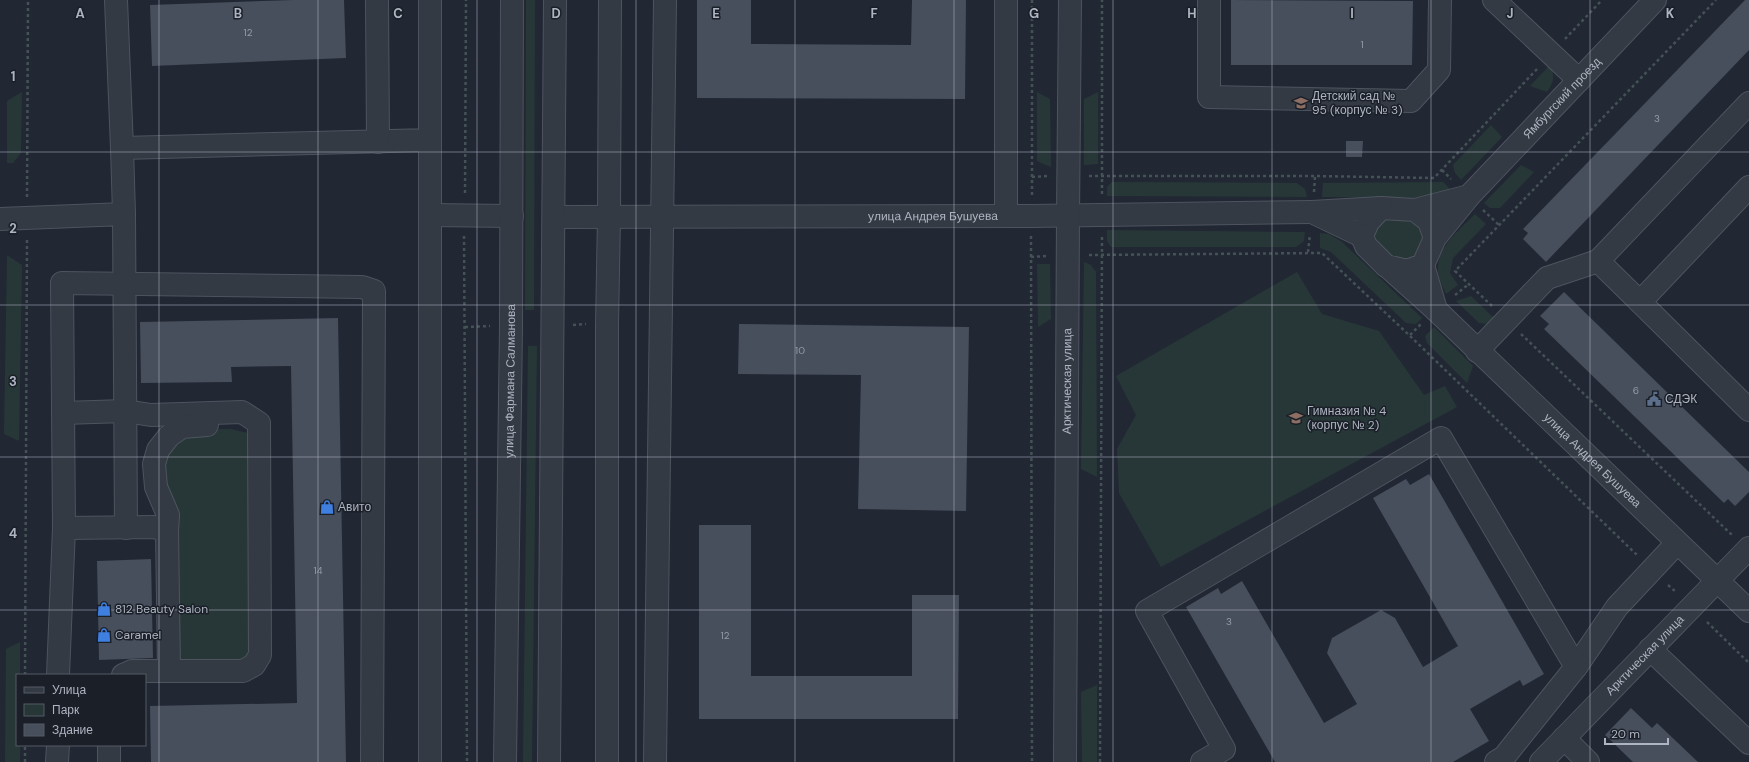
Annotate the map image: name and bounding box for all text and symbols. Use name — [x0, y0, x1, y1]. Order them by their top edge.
text: A — [75, 5, 85, 22]
text: B — [234, 5, 242, 22]
text: C — [393, 5, 403, 22]
text: D — [551, 5, 561, 22]
text: E — [712, 5, 720, 22]
text: F — [870, 5, 878, 22]
text: G — [1029, 5, 1039, 22]
text: H — [1187, 5, 1197, 22]
text: I — [1350, 5, 1354, 22]
text: J — [1506, 5, 1514, 22]
text: K — [1666, 5, 1675, 22]
house number: 12 — [244, 26, 253, 39]
house number: 1 — [1360, 38, 1364, 51]
street label: Ямбургский проезд — [1519, 54, 1604, 142]
text: 1 — [11, 68, 15, 85]
place label: Детский сад № 95 (корпус № 3) — [1312, 88, 1402, 118]
school or university icon: Детский сад № 95 (корпус № 3) — [1293, 95, 1309, 111]
house number: 3 — [1654, 112, 1660, 125]
street label: улица Андрея Бушуева — [868, 208, 998, 224]
text: 2 — [9, 220, 17, 237]
street label: улица Фармана Салманова — [501, 304, 519, 458]
street label: Арктическая улица — [1059, 328, 1075, 434]
house number: 10 — [795, 344, 805, 357]
text: 3 — [9, 373, 17, 390]
house number: 6 — [1633, 384, 1639, 397]
public building icon: СДЭК — [1646, 391, 1662, 407]
place label: СДЭК — [1665, 391, 1697, 407]
place label: Гимназия № 4 (корпус № 2) — [1307, 403, 1386, 433]
school or university icon: Гимназия № 4 (корпус № 2) — [1288, 410, 1304, 426]
street label: улица Андрея Бушуева — [1540, 410, 1645, 511]
shop icon: Авито — [319, 499, 335, 515]
place label: Авито — [338, 499, 371, 515]
text: 4 — [9, 525, 17, 542]
house number: 14 — [313, 564, 323, 577]
shop icon: 812 Beauty Salon — [96, 601, 112, 617]
place label: 812 Beauty Salon — [115, 601, 208, 617]
street label: Арктическая улица — [1602, 611, 1688, 699]
house number: 3 — [1226, 615, 1232, 628]
shop icon: Caramel — [96, 627, 112, 643]
place label: Caramel — [115, 627, 161, 643]
house number: 12 — [721, 629, 730, 642]
legend — [16, 674, 146, 746]
text: Улица — [52, 682, 86, 698]
text: Парк — [52, 702, 80, 718]
scale bar — [1605, 720, 1668, 746]
text: Здание — [52, 722, 93, 738]
text: 20 m — [1611, 726, 1640, 742]

